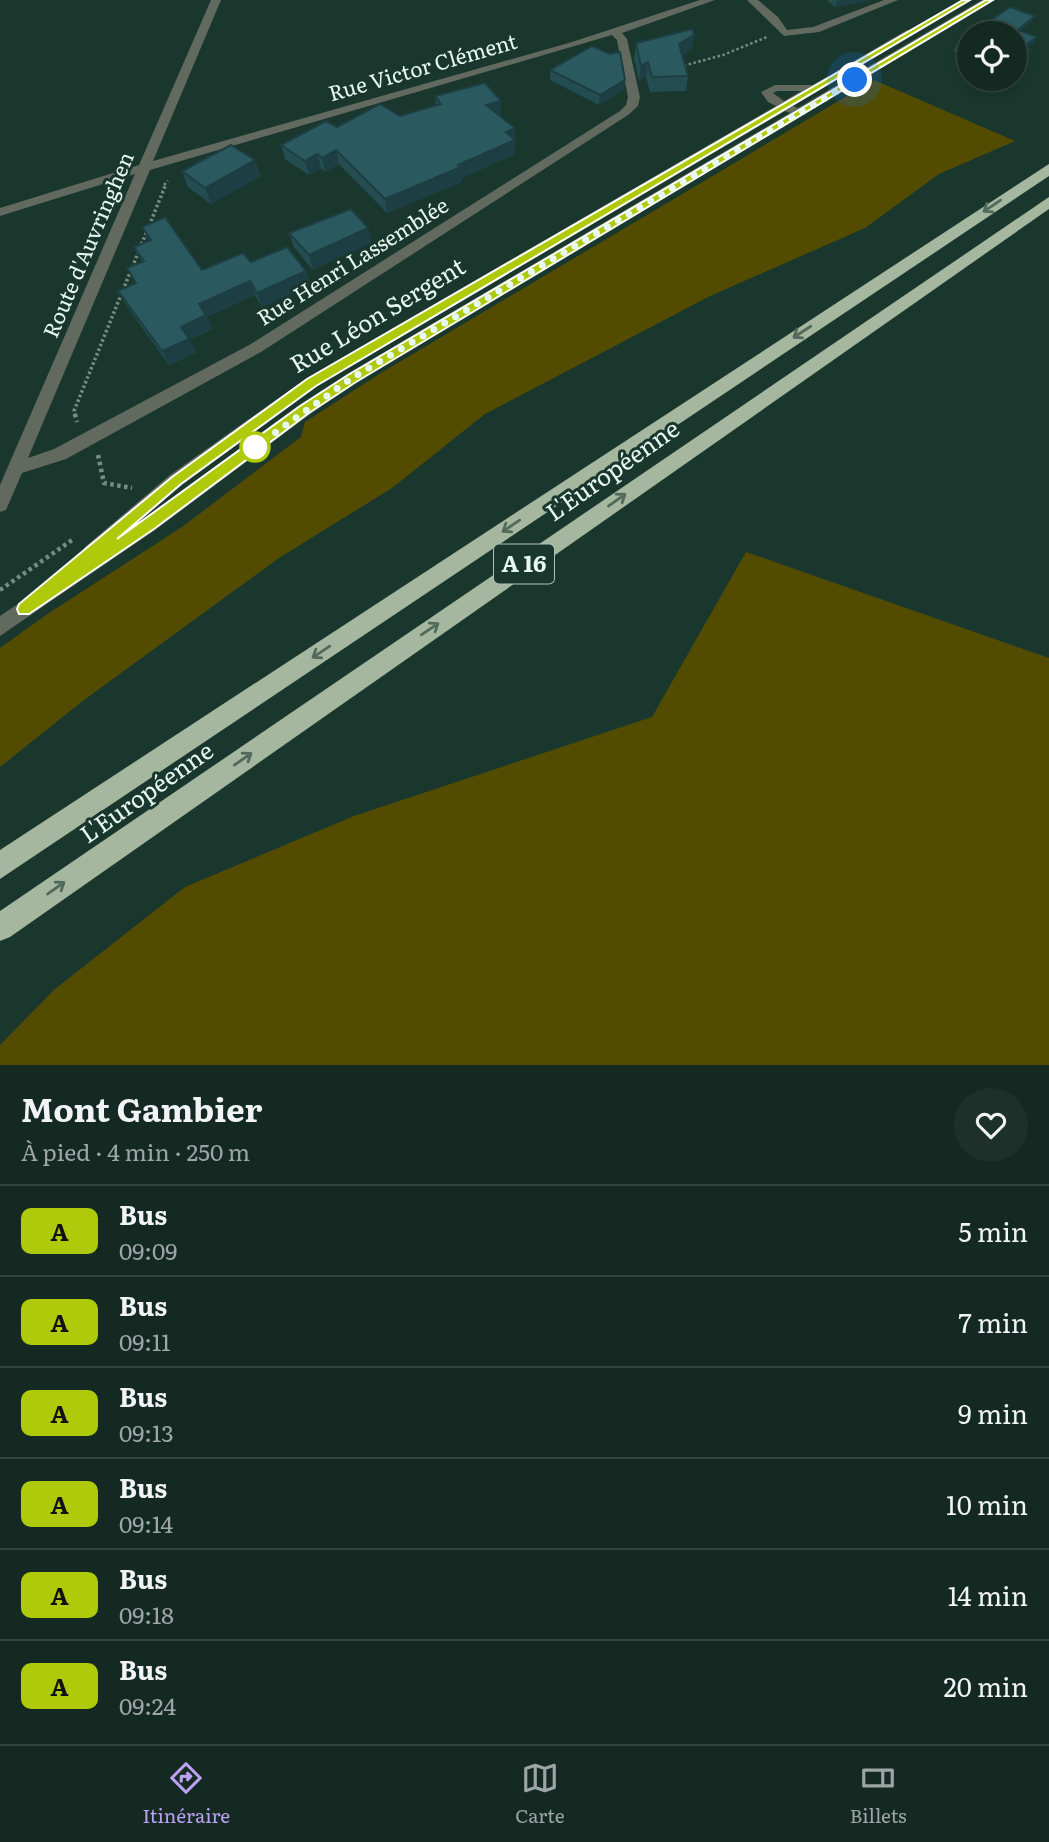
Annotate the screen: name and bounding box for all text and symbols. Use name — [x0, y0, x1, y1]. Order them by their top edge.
map controls — [957, 21, 1027, 91]
button: locate — [957, 21, 1027, 91]
street label: Rue Victor Clément — [324, 24, 521, 107]
your location — [837, 62, 872, 97]
street label: Route d'Auvringhen — [33, 146, 140, 342]
street label: Rue Henri Lassemblée — [250, 188, 453, 331]
one-way arrow — [983, 199, 1002, 214]
street label: Rue Léon Sergent — [282, 247, 471, 380]
one-way arrow — [793, 325, 813, 339]
street label: L'Européenne — [538, 410, 685, 528]
unlabelled marker — [240, 432, 270, 462]
one-way arrow — [607, 493, 626, 507]
one-way arrow — [502, 519, 521, 533]
road number: A 16 — [494, 544, 554, 584]
one-way arrow — [420, 622, 440, 636]
one-way arrow — [312, 645, 332, 659]
street label: L'Européenne — [72, 732, 219, 850]
one-way arrow — [233, 752, 252, 766]
one-way arrow — [46, 881, 65, 895]
text: Mont Gambier — [21, 1083, 262, 1132]
button: heart — [954, 1088, 1028, 1162]
text: À pied · 4 min · 250 m — [21, 1134, 250, 1168]
text: Bus — [119, 1194, 167, 1233]
text: 5 min — [959, 1211, 1028, 1250]
text: A — [50, 1213, 69, 1248]
text: 09:09 — [119, 1233, 177, 1267]
text: Bus — [119, 1285, 167, 1324]
text: 7 min — [959, 1302, 1028, 1341]
text: A — [50, 1304, 69, 1339]
text: 09:11 — [119, 1324, 171, 1358]
text: Bus — [119, 1376, 167, 1415]
text: 9 min — [958, 1393, 1028, 1432]
text: A — [50, 1395, 69, 1430]
text: 09:13 — [119, 1415, 174, 1449]
text: Bus — [119, 1467, 167, 1506]
text: 10 min — [946, 1484, 1028, 1523]
text: A — [50, 1486, 69, 1521]
text: 09:14 — [119, 1506, 173, 1540]
text: Bus — [119, 1558, 167, 1597]
text: 14 min — [948, 1575, 1028, 1614]
text: A — [50, 1577, 69, 1612]
text: 09:18 — [119, 1597, 174, 1631]
text: Bus — [119, 1649, 167, 1688]
text: 20 min — [943, 1666, 1028, 1705]
text: A — [50, 1668, 69, 1703]
text: 09:24 — [119, 1688, 176, 1722]
tab: Itinéraire — [142, 1759, 230, 1829]
tab: Carte — [515, 1759, 565, 1829]
tab: Billets — [850, 1759, 907, 1829]

